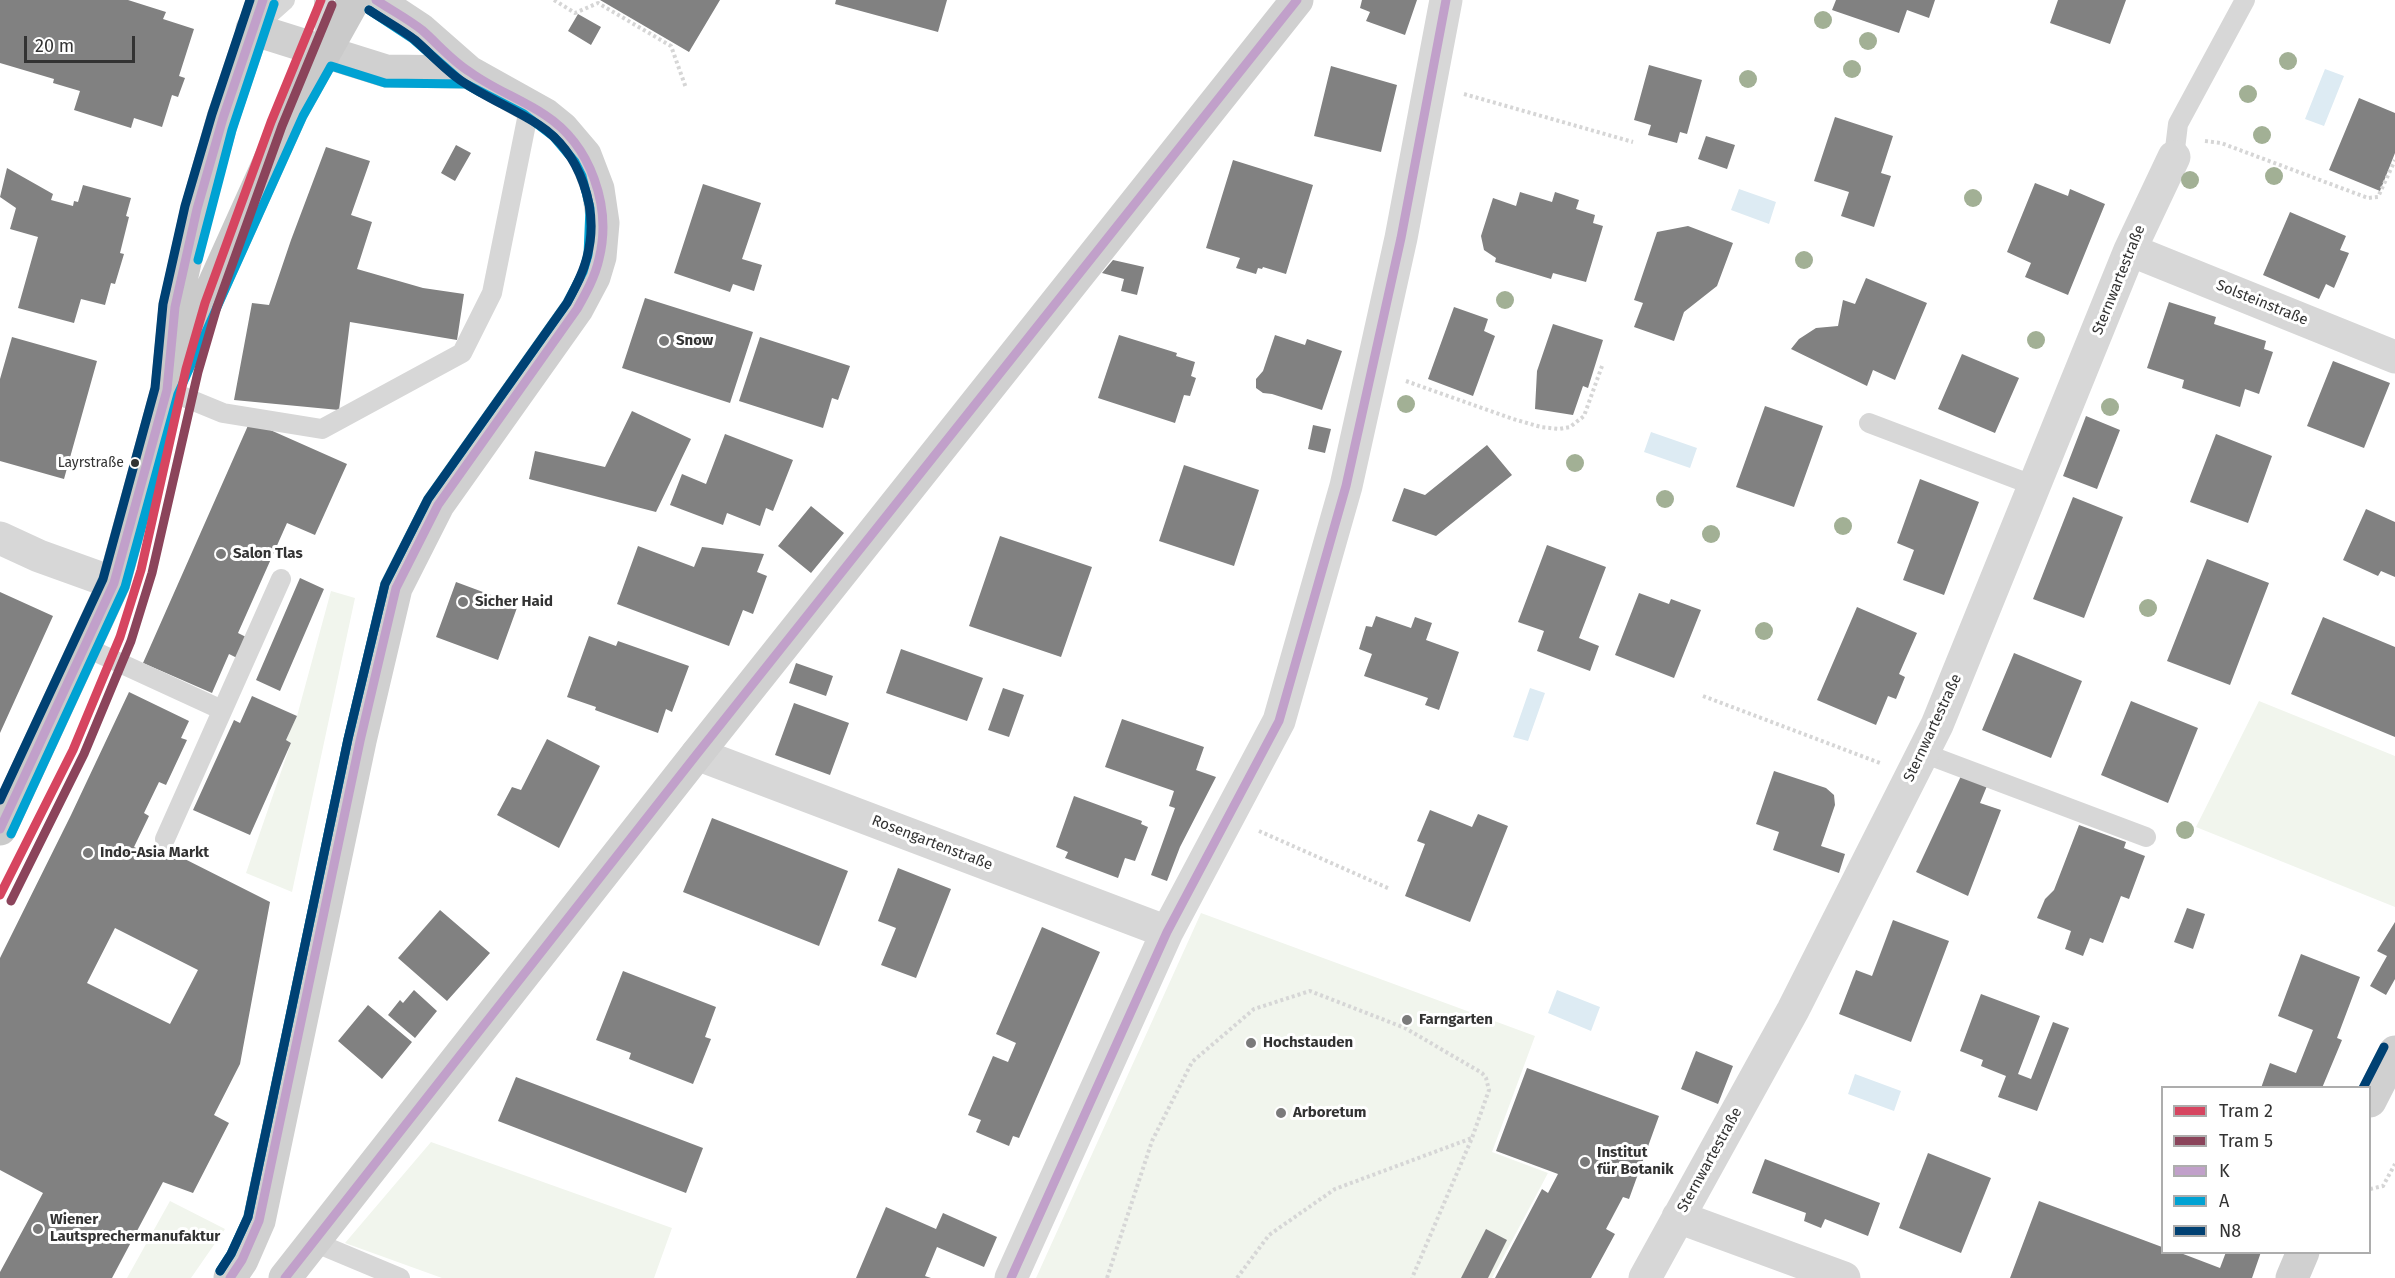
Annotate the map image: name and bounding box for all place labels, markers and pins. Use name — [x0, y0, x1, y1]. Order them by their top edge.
place label: Snow — [676, 332, 713, 350]
marker: Snow — [657, 334, 671, 348]
place label: Layrstraße — [58, 455, 124, 471]
marker: Layrstraße — [129, 457, 141, 469]
place label: Salon Tlas — [233, 545, 303, 563]
marker: Salon Tlas — [214, 547, 228, 561]
place label: Sicher Haid — [475, 593, 553, 611]
marker: Sicher Haid — [456, 595, 470, 609]
place label: Indo-Asia Markt — [100, 844, 209, 862]
marker: Indo-Asia Markt — [81, 846, 95, 860]
place label: Farngarten — [1419, 1011, 1493, 1029]
marker: Farngarten — [1400, 1013, 1414, 1027]
place label: Hochstauden — [1263, 1034, 1353, 1052]
marker: Hochstauden — [1244, 1036, 1258, 1050]
place label: Arboretum — [1293, 1104, 1366, 1122]
marker: Arboretum — [1274, 1106, 1288, 1120]
place label: Institut für Botanik — [1597, 1144, 1673, 1179]
marker: Institut für Botanik — [1578, 1155, 1592, 1169]
place label: Wiener Lautsprechermanufaktur — [50, 1211, 220, 1246]
marker: Wiener Lautsprechermanufaktur — [31, 1222, 45, 1236]

